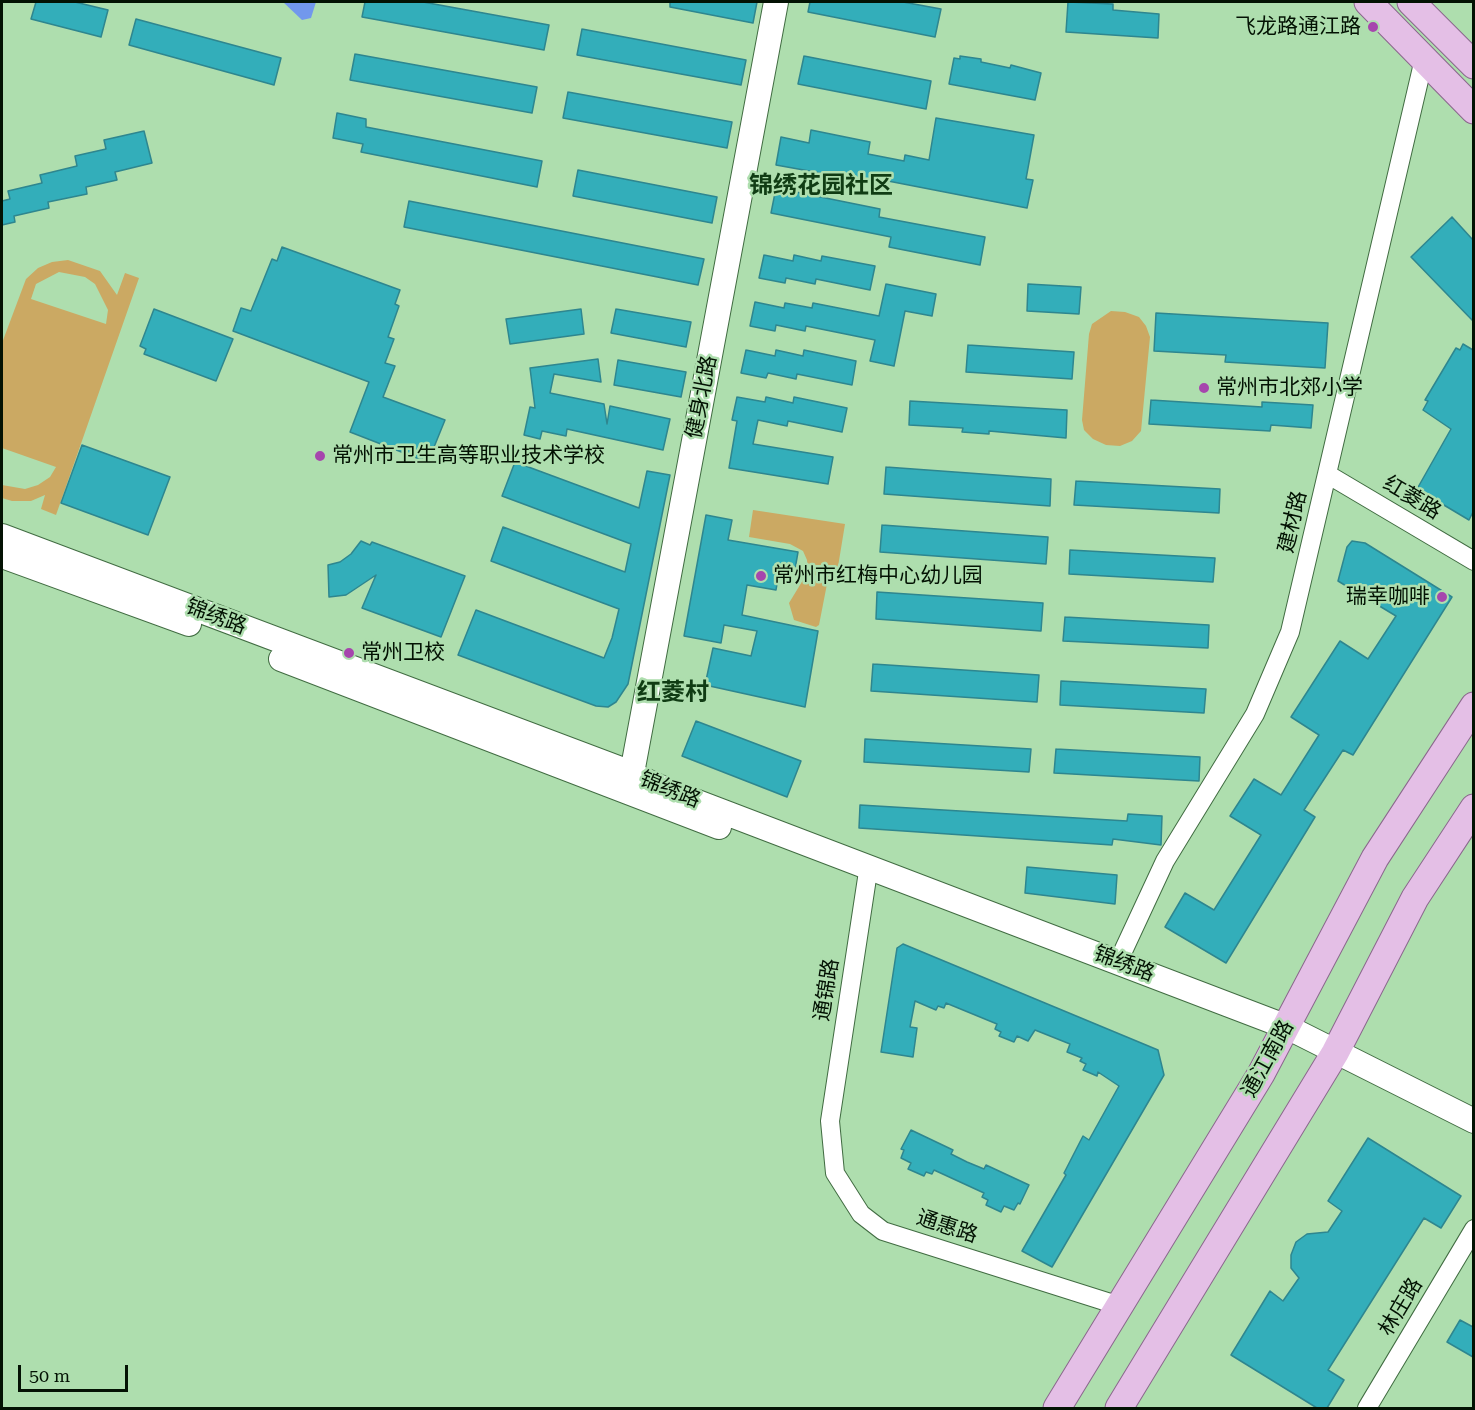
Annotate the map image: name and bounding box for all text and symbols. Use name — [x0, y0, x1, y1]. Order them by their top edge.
place label: 飞龙路通江路 — [1235, 14, 1361, 40]
marker: 飞龙路通江路 — [1366, 20, 1380, 34]
district label: 锦绣花园社区 — [749, 172, 893, 200]
street label: 健身北路 — [682, 353, 722, 441]
place label: 常州市北郊小学 — [1216, 375, 1363, 401]
marker: 常州市北郊小学 — [1197, 381, 1211, 395]
place label: 常州市卫生高等职业技术学校 — [332, 443, 605, 469]
marker: 常州市卫生高等职业技术学校 — [313, 449, 327, 463]
street label: 红菱路 — [1379, 471, 1445, 525]
street label: 建材路 — [1274, 488, 1312, 556]
place label: 常州市红梅中心幼儿园 — [773, 563, 983, 589]
marker: 常州市红梅中心幼儿园 — [754, 569, 768, 583]
place label: 瑞幸咖啡 — [1346, 584, 1430, 610]
marker: 瑞幸咖啡 — [1435, 590, 1449, 604]
street label: 锦绣路 — [182, 594, 250, 640]
place label: 常州卫校 — [361, 640, 445, 666]
marker: 常州卫校 — [342, 646, 356, 660]
district label: 红菱村 — [637, 679, 709, 707]
street label: 锦绣路 — [636, 767, 704, 813]
street label: 锦绣路 — [1090, 941, 1158, 987]
street label: 通锦路 — [810, 957, 844, 1023]
street label: 通江南路 — [1237, 1016, 1299, 1102]
street label: 通惠路 — [913, 1205, 981, 1249]
street label: 林庄路 — [1374, 1274, 1428, 1340]
scale bar — [21, 1353, 130, 1391]
text: 50 m — [29, 1365, 70, 1386]

